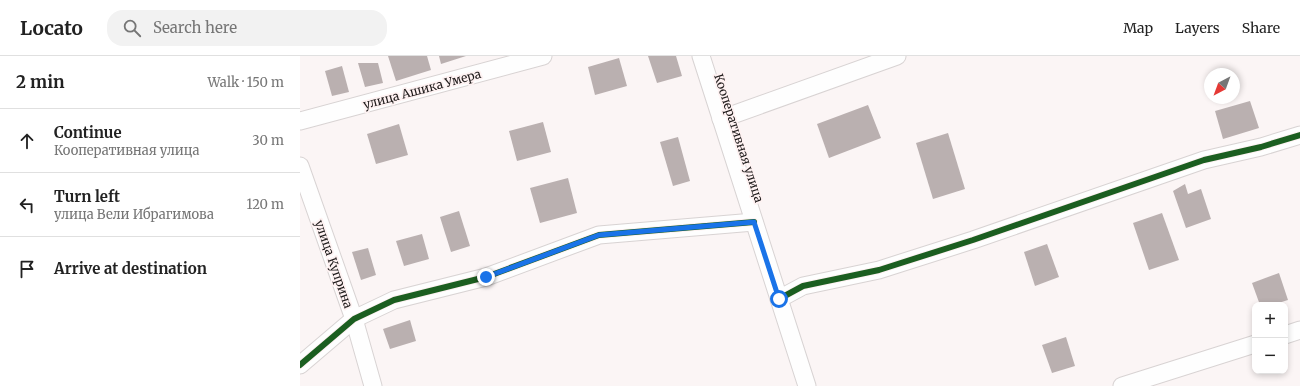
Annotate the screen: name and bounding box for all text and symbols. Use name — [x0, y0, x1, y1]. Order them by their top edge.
search box — [107, 10, 387, 46]
text: Locato — [20, 16, 83, 40]
icon: search — [121, 17, 143, 39]
text: Search here — [153, 18, 237, 37]
text: Map — [1123, 19, 1153, 37]
text: Layers — [1175, 19, 1220, 37]
text: Share — [1242, 19, 1280, 37]
street label: улица Ашика Умера — [361, 66, 483, 112]
north arrow — [1204, 68, 1240, 104]
text: 2 min — [16, 71, 64, 93]
street label: Кооперативная улица — [711, 72, 767, 205]
text: Walk · 150 m — [207, 74, 284, 91]
text: Continue — [54, 123, 122, 142]
icon: ahead — [16, 130, 38, 152]
text: 30 m — [252, 132, 284, 149]
text: Кооперативная улица — [54, 142, 200, 159]
text: Turn left — [54, 187, 120, 206]
icon: left — [16, 194, 38, 216]
text: 120 m — [246, 196, 284, 213]
text: улица Вели Ибрагимова — [54, 206, 214, 223]
street label: улица Куприна — [312, 218, 356, 311]
icon: arrive — [16, 258, 38, 280]
text: Arrive at destination — [54, 259, 207, 278]
route end — [477, 268, 495, 286]
route start — [770, 290, 788, 308]
map controls — [1252, 302, 1288, 374]
button: + — [1252, 302, 1288, 338]
button: − — [1252, 338, 1288, 374]

